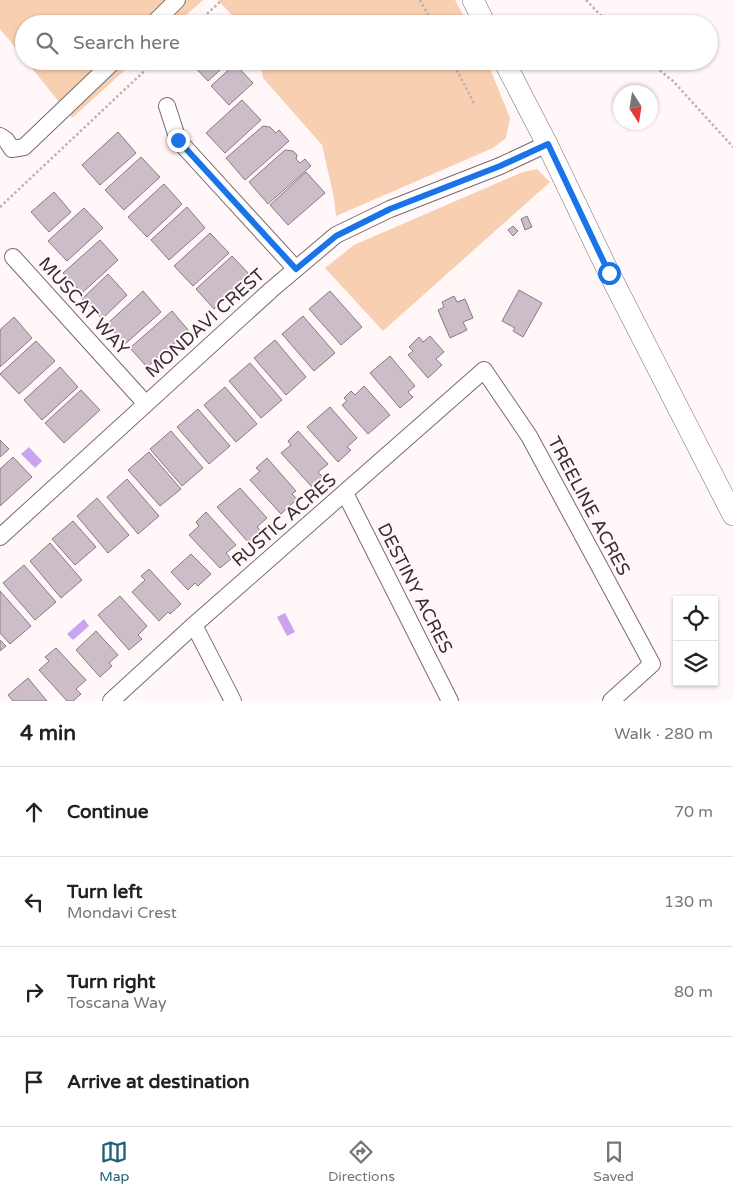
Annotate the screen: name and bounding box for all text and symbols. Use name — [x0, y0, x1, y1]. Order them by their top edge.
search box — [15, 15, 718, 70]
icon: search — [33, 29, 61, 57]
text: Search here — [73, 32, 180, 54]
north arrow — [613, 85, 658, 130]
route end — [167, 129, 190, 152]
street label: MUSCAT WAY — [34, 252, 134, 360]
route start — [598, 262, 621, 285]
street label: MONDAVI CREST — [141, 264, 269, 382]
street label: TREELINE ACRES — [543, 433, 635, 579]
street label: RUSTIC ACRES — [227, 469, 341, 571]
street label: DESTINY ACRES — [373, 519, 457, 657]
map controls — [673, 596, 718, 686]
button: locate — [673, 596, 718, 641]
button: layers — [673, 641, 718, 686]
text: 4 min — [20, 721, 76, 746]
text: Walk · 280 m — [614, 724, 713, 744]
icon: ahead — [20, 798, 48, 826]
text: Continue — [67, 801, 149, 823]
text: 70 m — [674, 802, 713, 822]
text: Turn left — [67, 881, 143, 903]
icon: left — [20, 888, 48, 916]
text: 130 m — [664, 892, 713, 912]
text: Mondavi Crest — [67, 903, 177, 923]
text: Turn right — [67, 971, 155, 993]
icon: right — [20, 978, 48, 1006]
text: 80 m — [674, 982, 713, 1002]
text: Toscana Way — [67, 993, 167, 1013]
icon: arrive — [20, 1068, 48, 1096]
text: Arrive at destination — [67, 1071, 250, 1093]
tab: Map — [99, 1138, 129, 1185]
tab: Directions — [328, 1138, 395, 1185]
tab: Saved — [593, 1138, 634, 1185]

